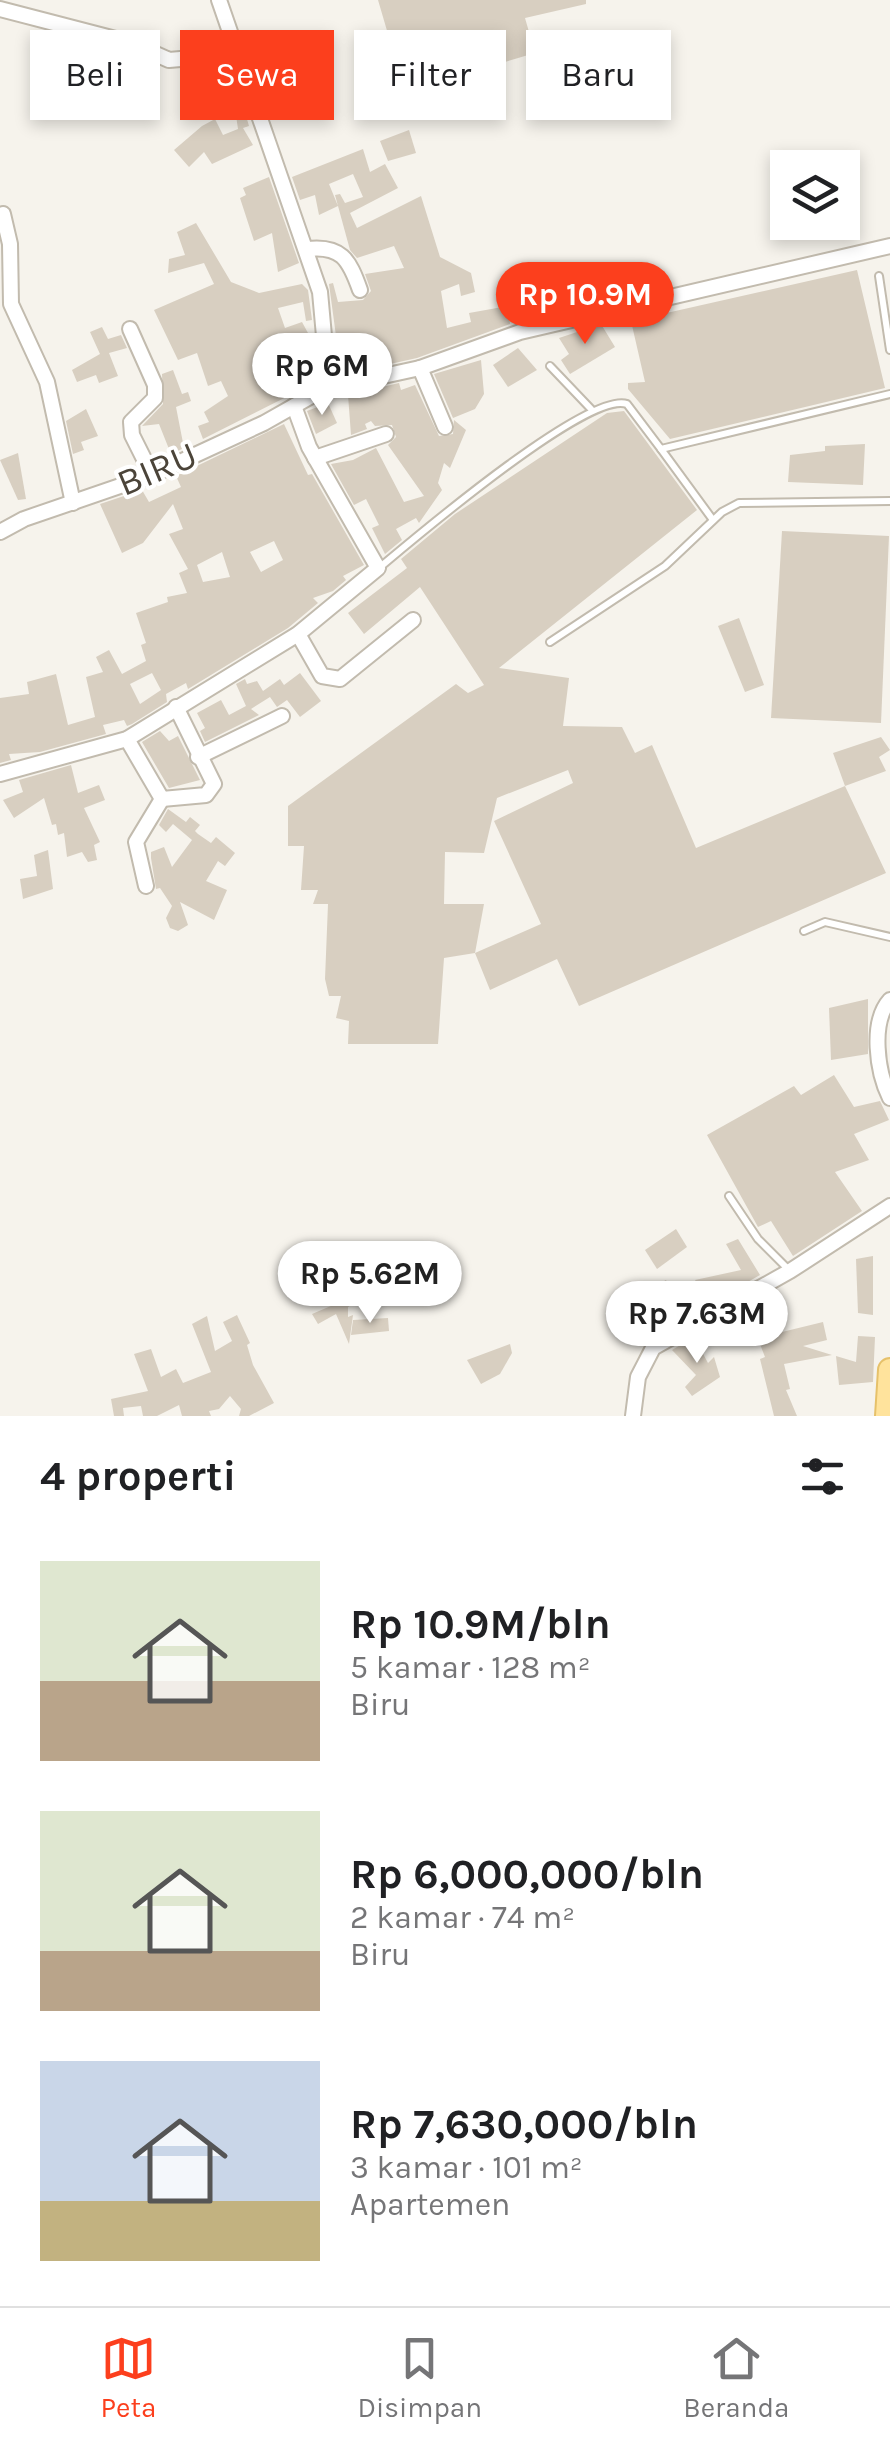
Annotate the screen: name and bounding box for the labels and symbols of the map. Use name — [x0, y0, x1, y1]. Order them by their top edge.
pin: Rp 10.9M — [482, 262, 688, 347]
pin: Rp 6M — [252, 333, 392, 418]
street label: BIRU — [110, 432, 204, 506]
pin: Rp 5.62M — [267, 1241, 473, 1326]
pin: Rp 7.63M — [594, 1281, 800, 1366]

